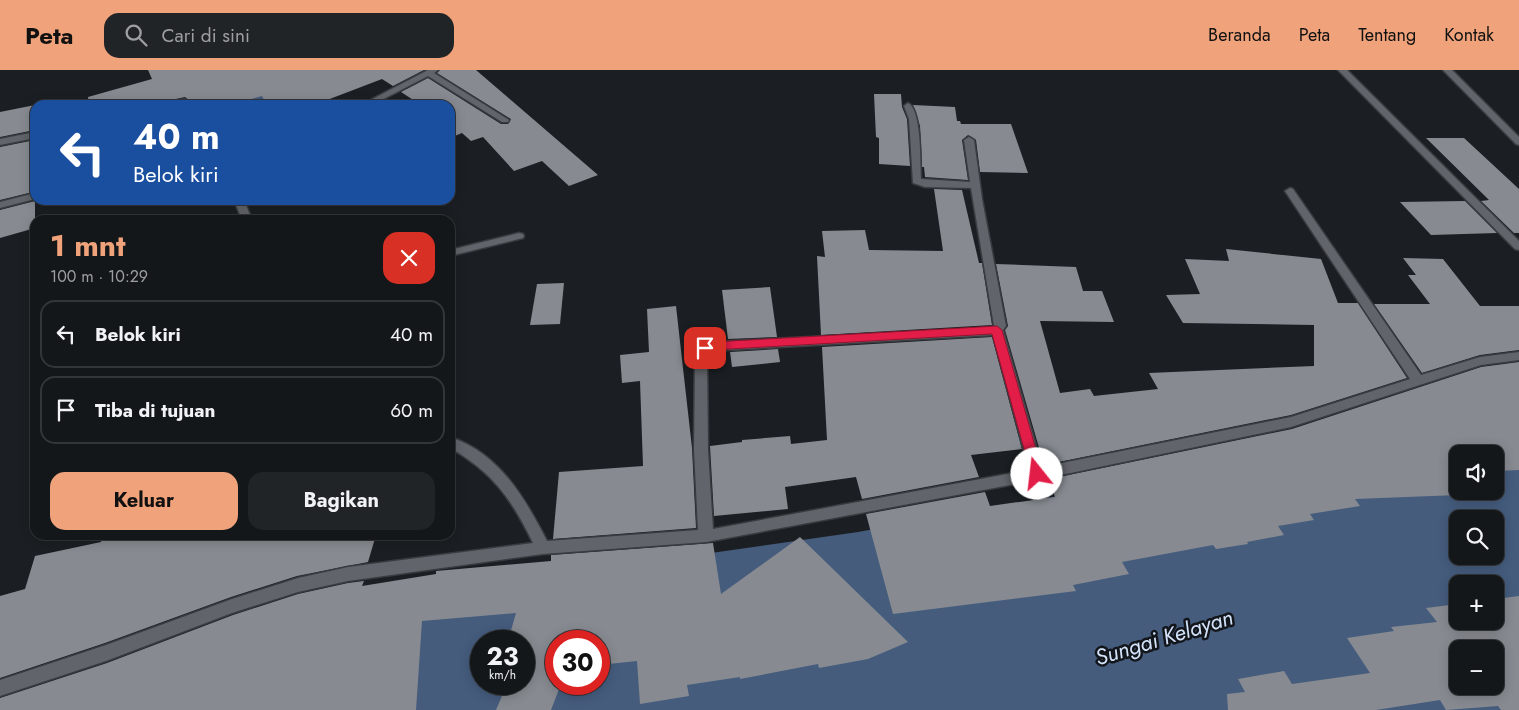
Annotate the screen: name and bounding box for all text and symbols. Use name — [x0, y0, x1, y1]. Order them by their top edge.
search box — [104, 13, 454, 58]
text: Peta — [25, 18, 74, 53]
icon: search — [122, 21, 150, 49]
text: Cari di sini — [162, 22, 250, 49]
text: Beranda — [1208, 22, 1271, 48]
text: Peta — [1299, 22, 1330, 48]
text: Tentang — [1358, 22, 1416, 48]
text: Kontak — [1444, 22, 1494, 48]
text: 40 m — [133, 112, 220, 162]
icon: left — [50, 120, 115, 185]
text: Belok kiri — [133, 158, 219, 190]
text: 1 mnt — [50, 224, 126, 267]
button: close — [383, 232, 435, 284]
text: 100 m · 10:29 — [50, 265, 148, 288]
icon: left — [52, 320, 80, 348]
text: Belok kiri — [95, 321, 181, 348]
text: 40 m — [390, 321, 433, 348]
pin — [684, 327, 726, 369]
icon: arrive — [691, 334, 719, 362]
icon: arrive — [52, 396, 80, 424]
text: Tiba di tujuan — [95, 397, 215, 424]
text: 60 m — [390, 397, 433, 424]
map controls — [1449, 445, 1504, 695]
button: sound — [1449, 445, 1504, 500]
position arrow — [1010, 447, 1062, 499]
button: Keluar — [50, 472, 238, 530]
button: Bagikan — [248, 472, 435, 530]
button: search — [1449, 510, 1504, 565]
button: + — [1449, 575, 1504, 630]
water label: Sungai Kelayan — [1091, 601, 1237, 673]
speed limit sign: 30 — [545, 630, 610, 695]
text: 23 — [487, 638, 518, 674]
button: − — [1449, 640, 1504, 695]
text: km/h — [489, 666, 516, 684]

